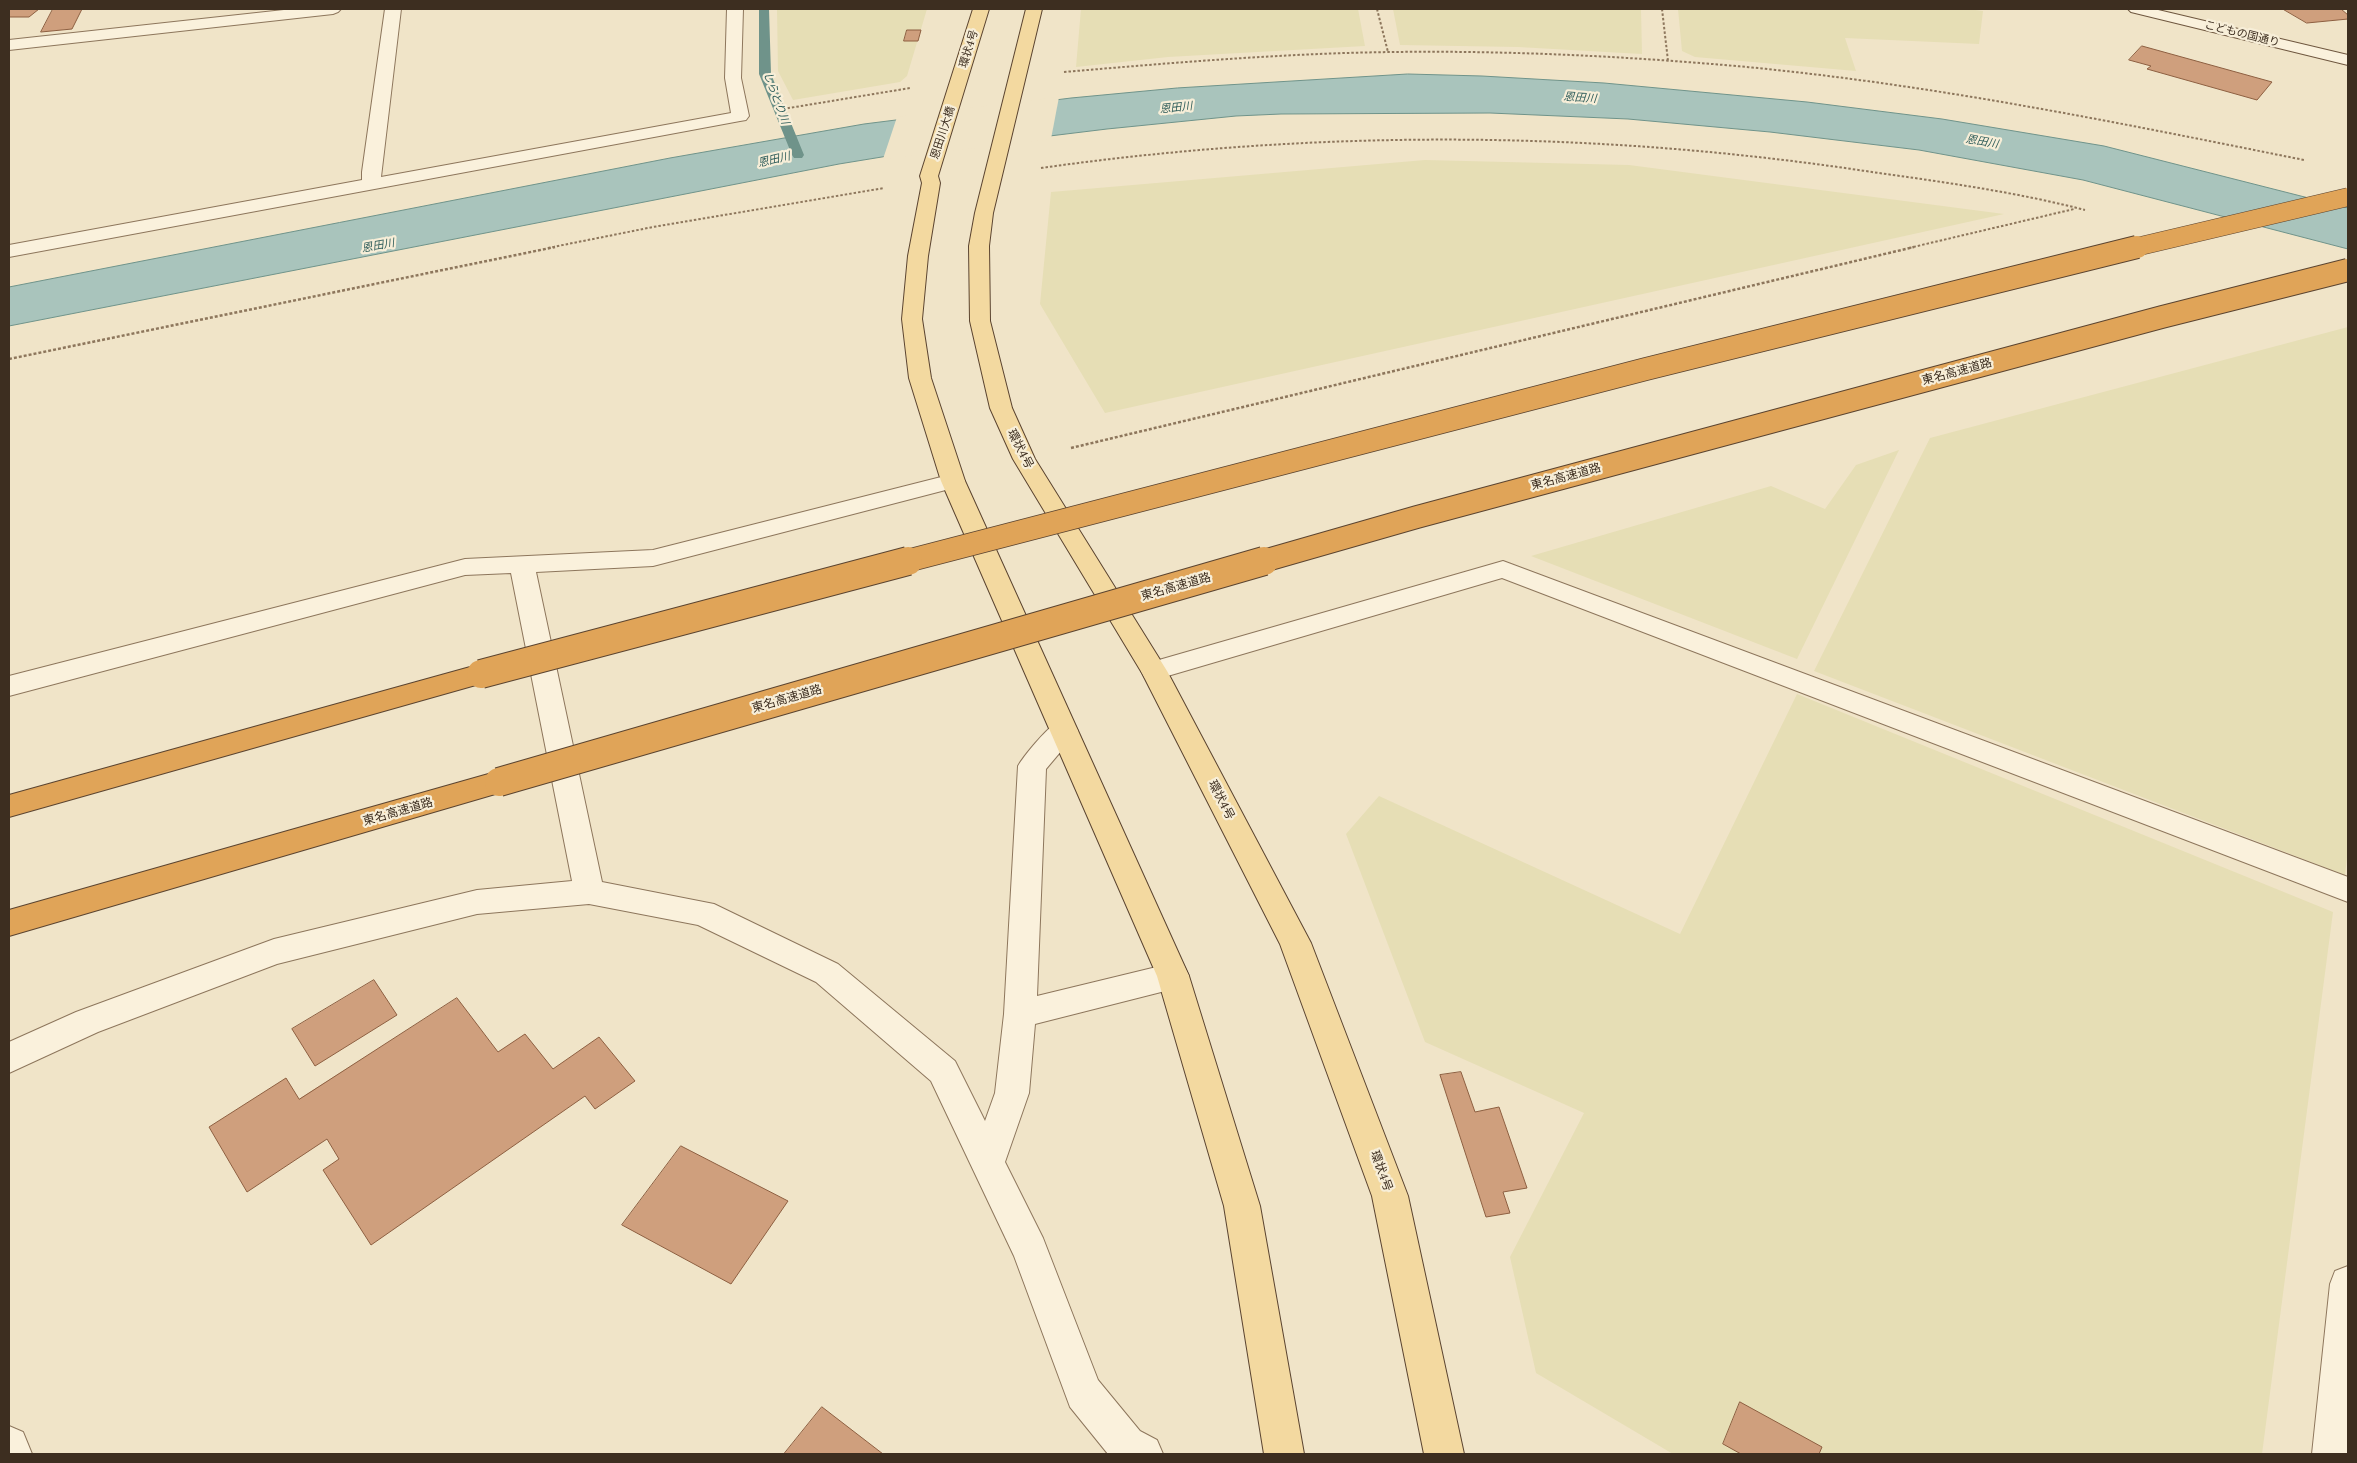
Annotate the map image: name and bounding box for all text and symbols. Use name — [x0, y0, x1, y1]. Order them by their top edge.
street label: こどもの国通り — [2203, 18, 2281, 50]
street label: 環状4号 — [957, 28, 981, 70]
water label: しらとり川 — [760, 70, 792, 126]
water label: 恩田川 — [1563, 90, 1597, 106]
water label: 恩田川 — [1159, 100, 1193, 116]
street label: 恩田川大橋 — [928, 105, 958, 161]
water label: 恩田川 — [1965, 133, 1999, 151]
water label: 恩田川 — [756, 150, 792, 170]
water label: 恩田川 — [361, 237, 395, 255]
street label: 東名高速道路 — [1920, 356, 1994, 388]
street label: 環状4号 — [1004, 427, 1036, 471]
street label: 東名高速道路 — [1529, 461, 1603, 493]
street label: 東名高速道路 — [1139, 570, 1213, 604]
street label: 東名高速道路 — [750, 682, 824, 716]
street label: 環状4号 — [1205, 778, 1237, 822]
street label: 東名高速道路 — [361, 795, 435, 829]
street label: 環状4号 — [1367, 1149, 1395, 1193]

